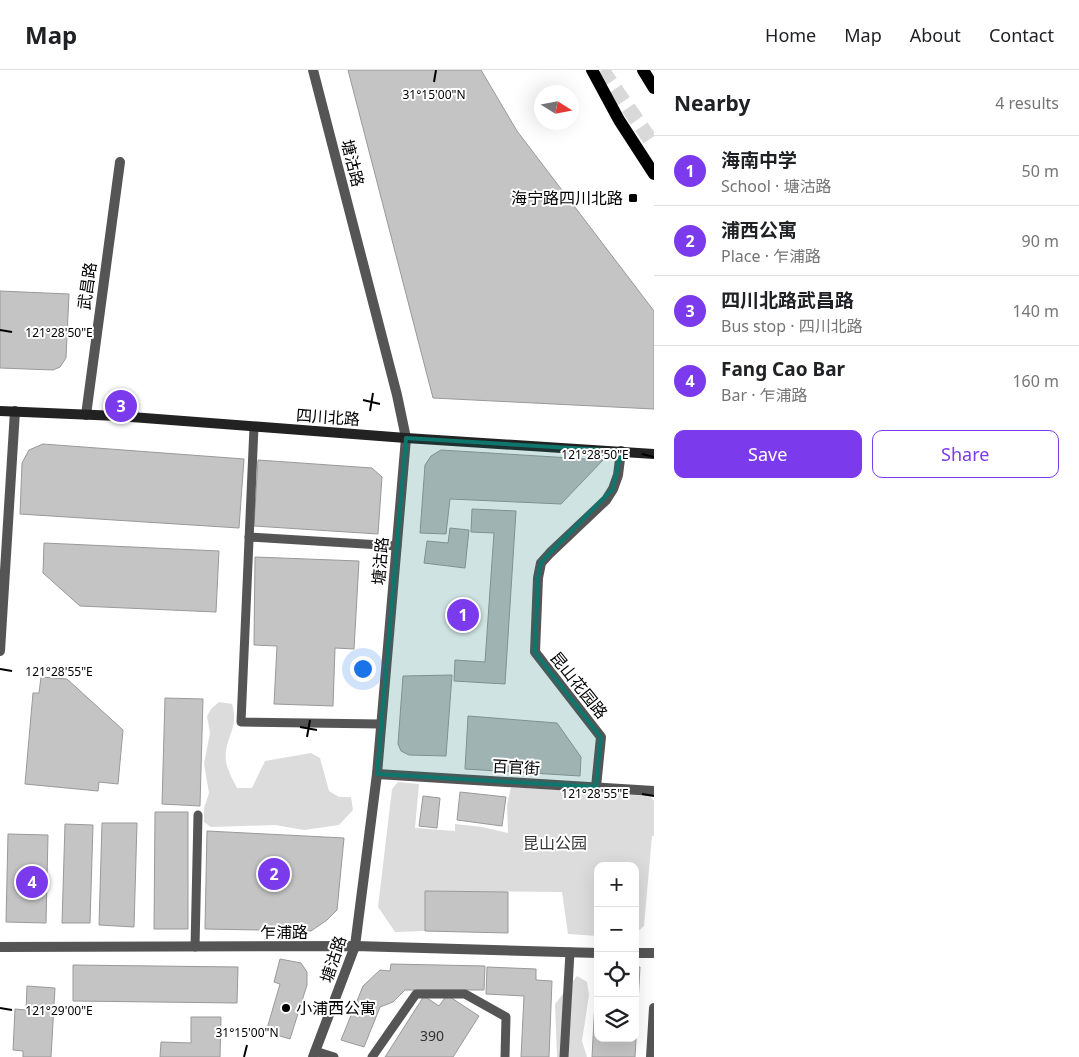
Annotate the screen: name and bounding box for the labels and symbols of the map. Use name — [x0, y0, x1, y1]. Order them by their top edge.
north arrow — [534, 85, 579, 130]
text: 31°15'00"N — [402, 86, 466, 103]
street label: 塘沽路 — [337, 137, 369, 189]
place label: 海宁路四川北路 — [511, 187, 623, 209]
marker: 海宁路四川北路 — [627, 192, 639, 204]
street label: 武昌路 — [73, 261, 101, 311]
text: 121°28'50"E — [25, 324, 93, 341]
pin: 3 — [105, 387, 137, 425]
street label: 四川北路 — [295, 404, 361, 430]
text: 121°28'50"E — [561, 446, 629, 463]
street label: 塘沽路 — [367, 536, 393, 586]
pin: 1 — [447, 596, 479, 634]
street label: 昆山花园路 — [545, 647, 613, 723]
your location — [350, 656, 376, 682]
text: 121°28'55"E — [25, 663, 93, 680]
street label: 百官街 — [491, 755, 541, 779]
text: 121°28'55"E — [561, 785, 629, 802]
park label: 昆山公园 — [523, 832, 587, 854]
pin: 2 — [258, 855, 290, 893]
pin: 4 — [16, 863, 48, 901]
street label: 乍浦路 — [260, 921, 308, 943]
street label: 塘沽路 — [315, 933, 351, 985]
place label: 小浦西公寓 — [296, 997, 376, 1019]
text: 121°29'00"E — [25, 1002, 93, 1019]
marker: 小浦西公寓 — [280, 1002, 292, 1014]
text: 31°15'00"N — [215, 1024, 279, 1041]
house number: 390 — [420, 1026, 444, 1045]

